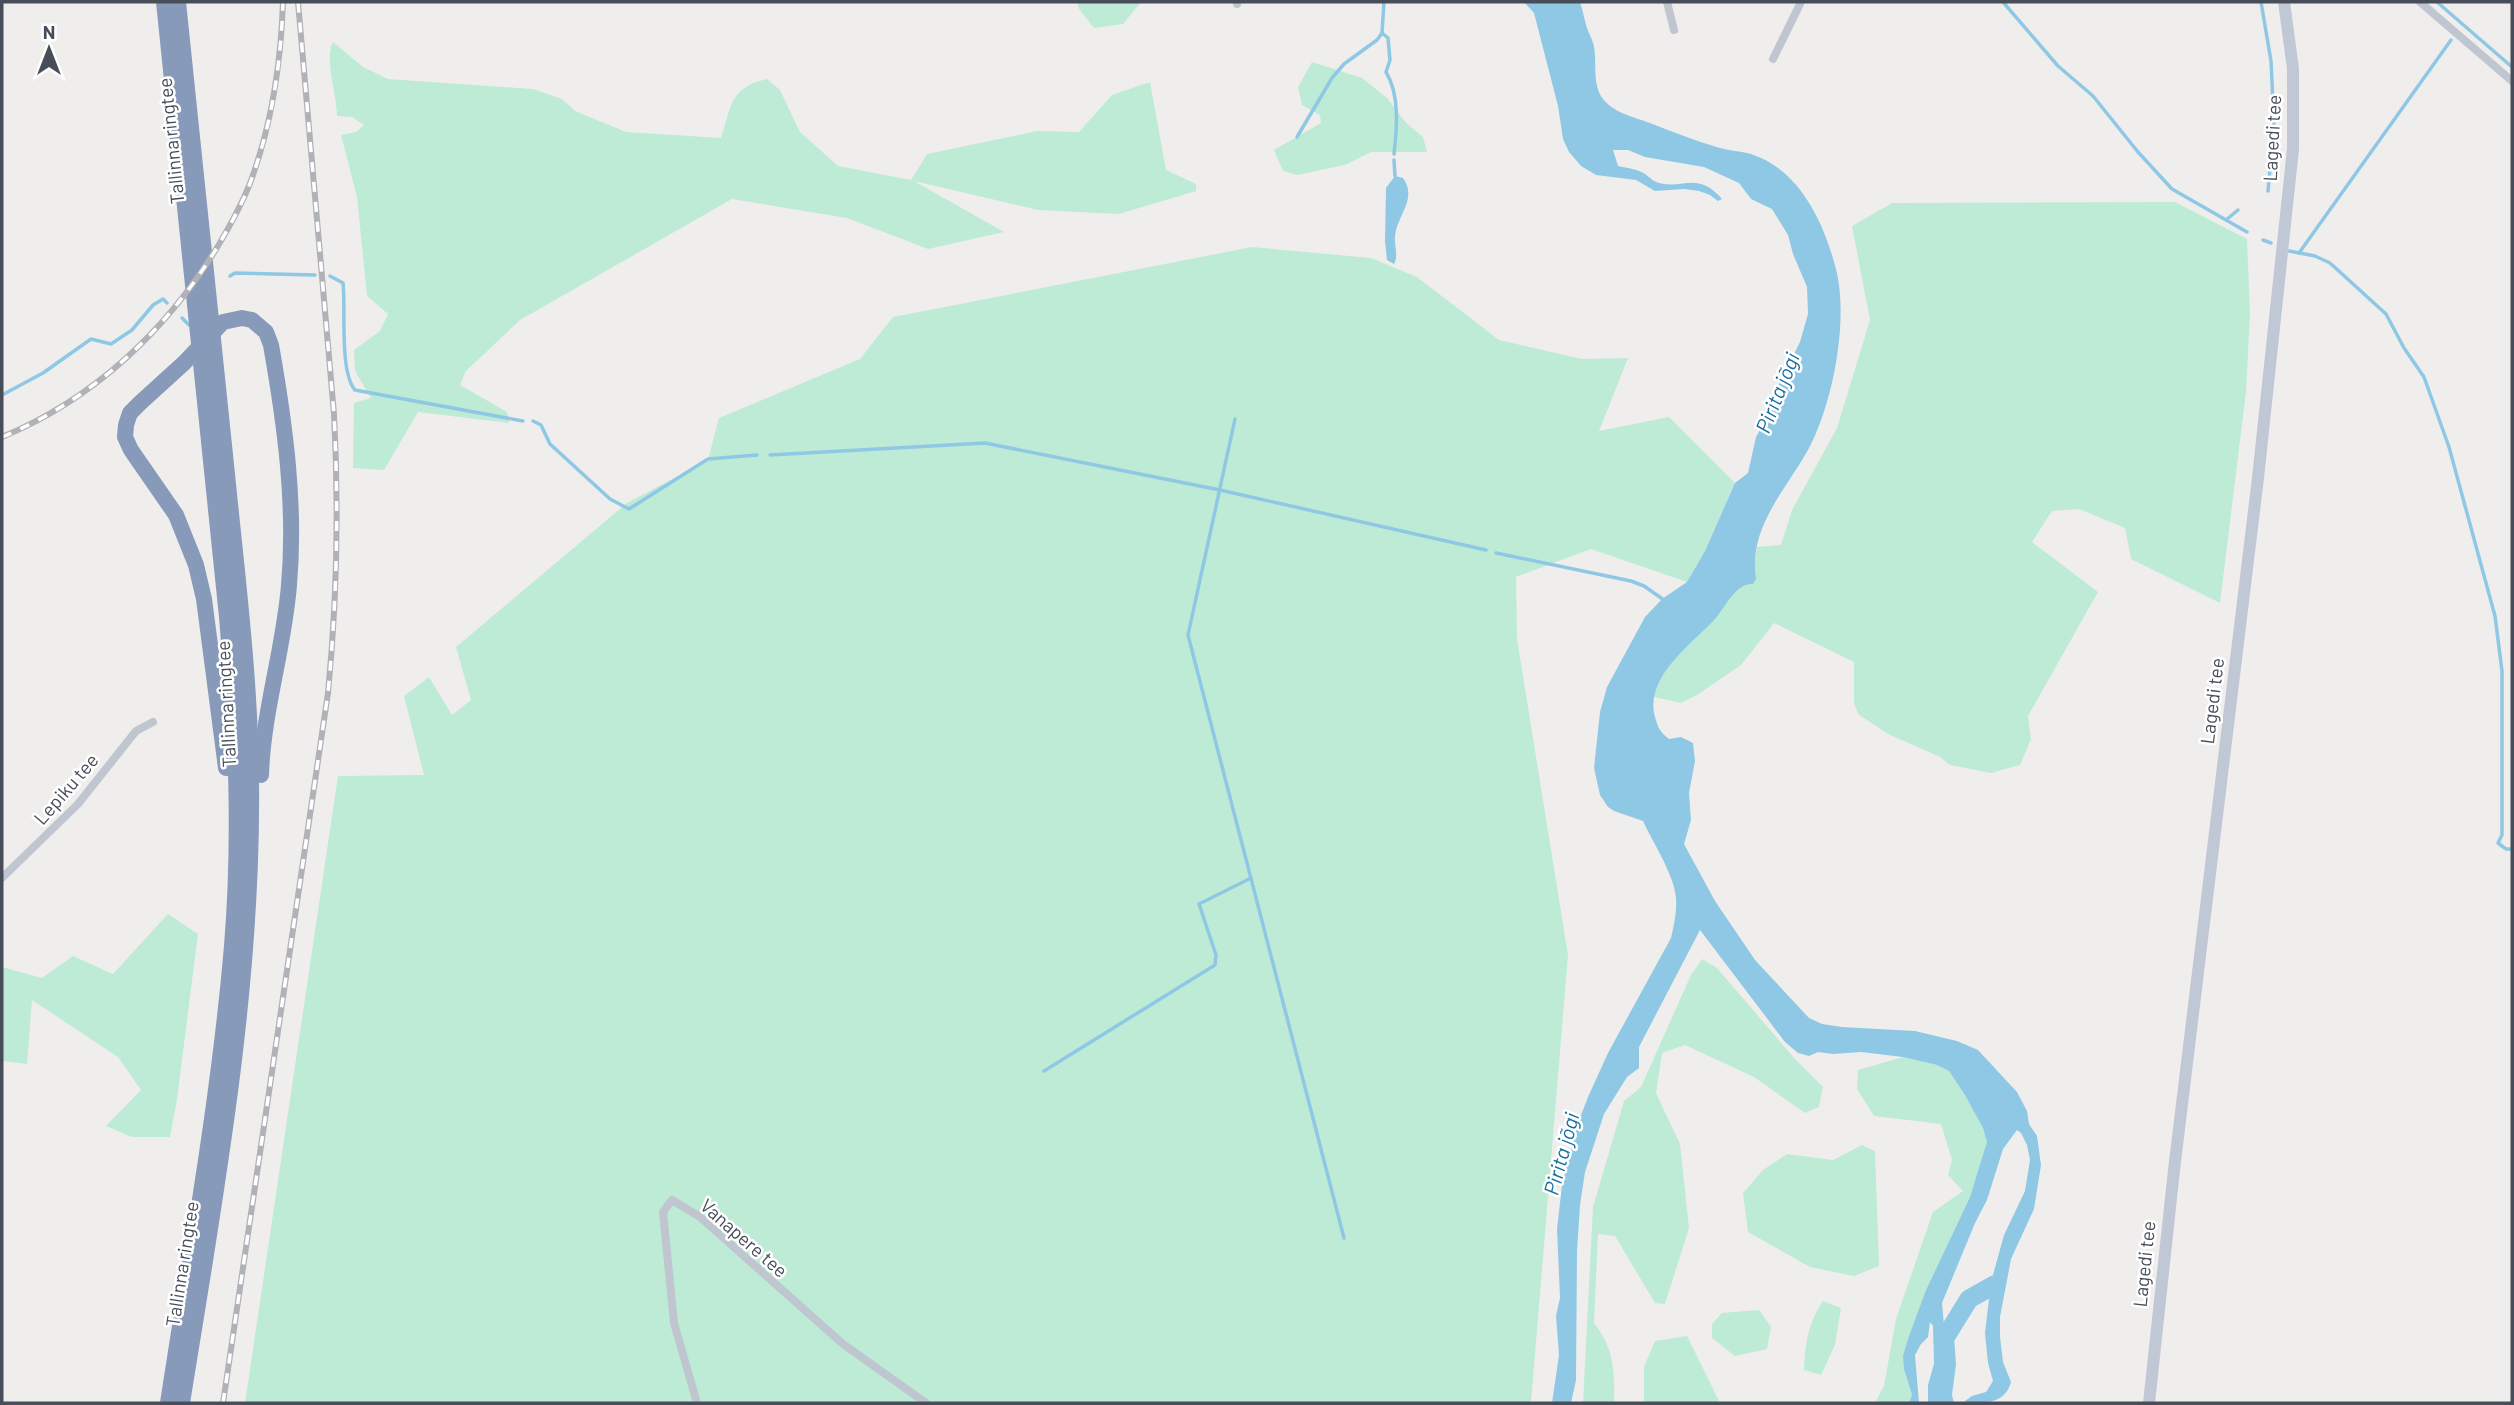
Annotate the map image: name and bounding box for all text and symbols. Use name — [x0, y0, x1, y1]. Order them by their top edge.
north arrow — [14, 14, 84, 84]
text: N — [43, 20, 55, 43]
street label: Tallinna ringtee — [152, 77, 189, 205]
street label: Lagedi tee — [2258, 94, 2285, 182]
water label: Pirita jõgi — [1749, 348, 1804, 436]
street label: Tallinna ringtee — [211, 640, 240, 768]
street label: Lagedi tee — [2195, 657, 2228, 745]
street label: Lepiku tee — [29, 748, 103, 829]
water label: Pirita jõgi — [1538, 1109, 1584, 1198]
street label: Vanapere tee — [696, 1193, 793, 1282]
street label: Tallinna ringtee — [160, 1199, 203, 1328]
street label: Lagedi tee — [2128, 1220, 2159, 1308]

